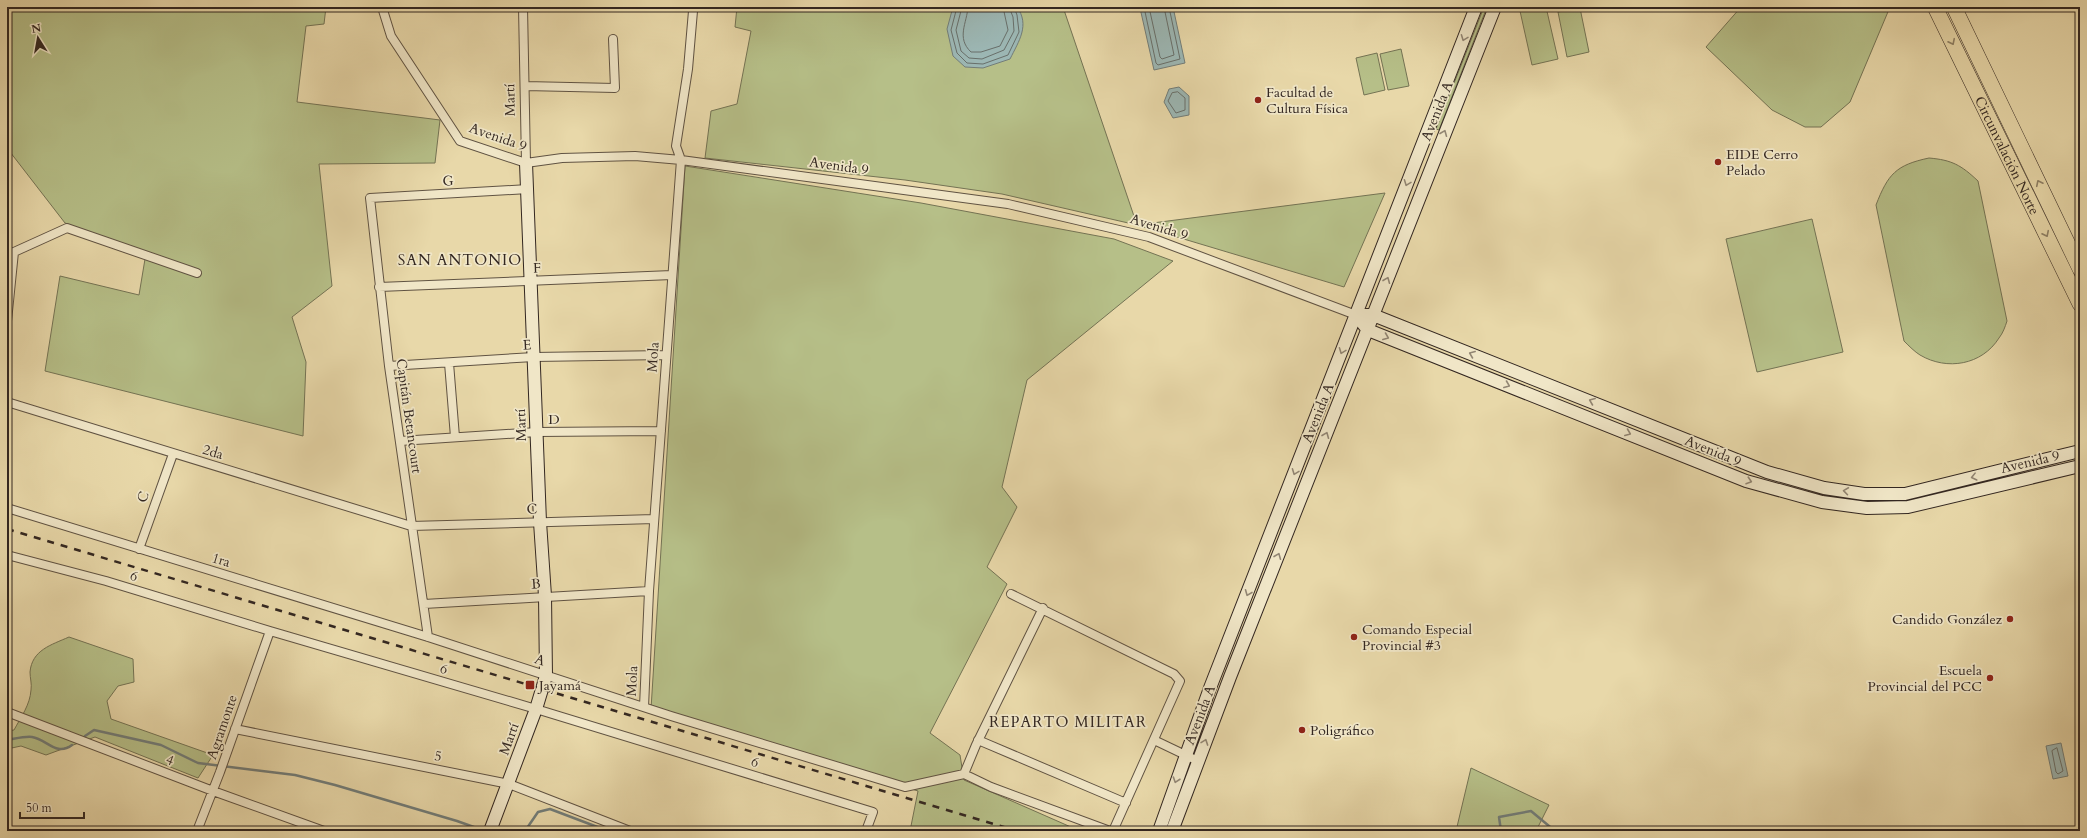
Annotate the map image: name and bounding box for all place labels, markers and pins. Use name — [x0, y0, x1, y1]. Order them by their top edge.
place label: Facultad de Cultura Física — [1266, 83, 1348, 118]
marker: Facultad de Cultura Física — [1253, 95, 1263, 105]
place label: EIDE Cerro Pelado — [1726, 145, 1798, 180]
marker: EIDE Cerro Pelado — [1713, 157, 1723, 167]
place label: Candido González — [1892, 610, 2003, 629]
marker: Candido González — [2005, 614, 2015, 624]
place label: Comando Especial Provincial #3 — [1362, 620, 1472, 655]
marker: Comando Especial Provincial #3 — [1349, 632, 1359, 642]
place label: Escuela Provincial del PCC — [1868, 661, 1982, 696]
marker: Escuela Provincial del PCC — [1985, 673, 1995, 683]
place label: Jayamá — [537, 676, 581, 695]
marker: Jayamá — [524, 679, 536, 691]
place label: Poligráfico — [1310, 721, 1375, 740]
marker: Poligráfico — [1297, 725, 1307, 735]

